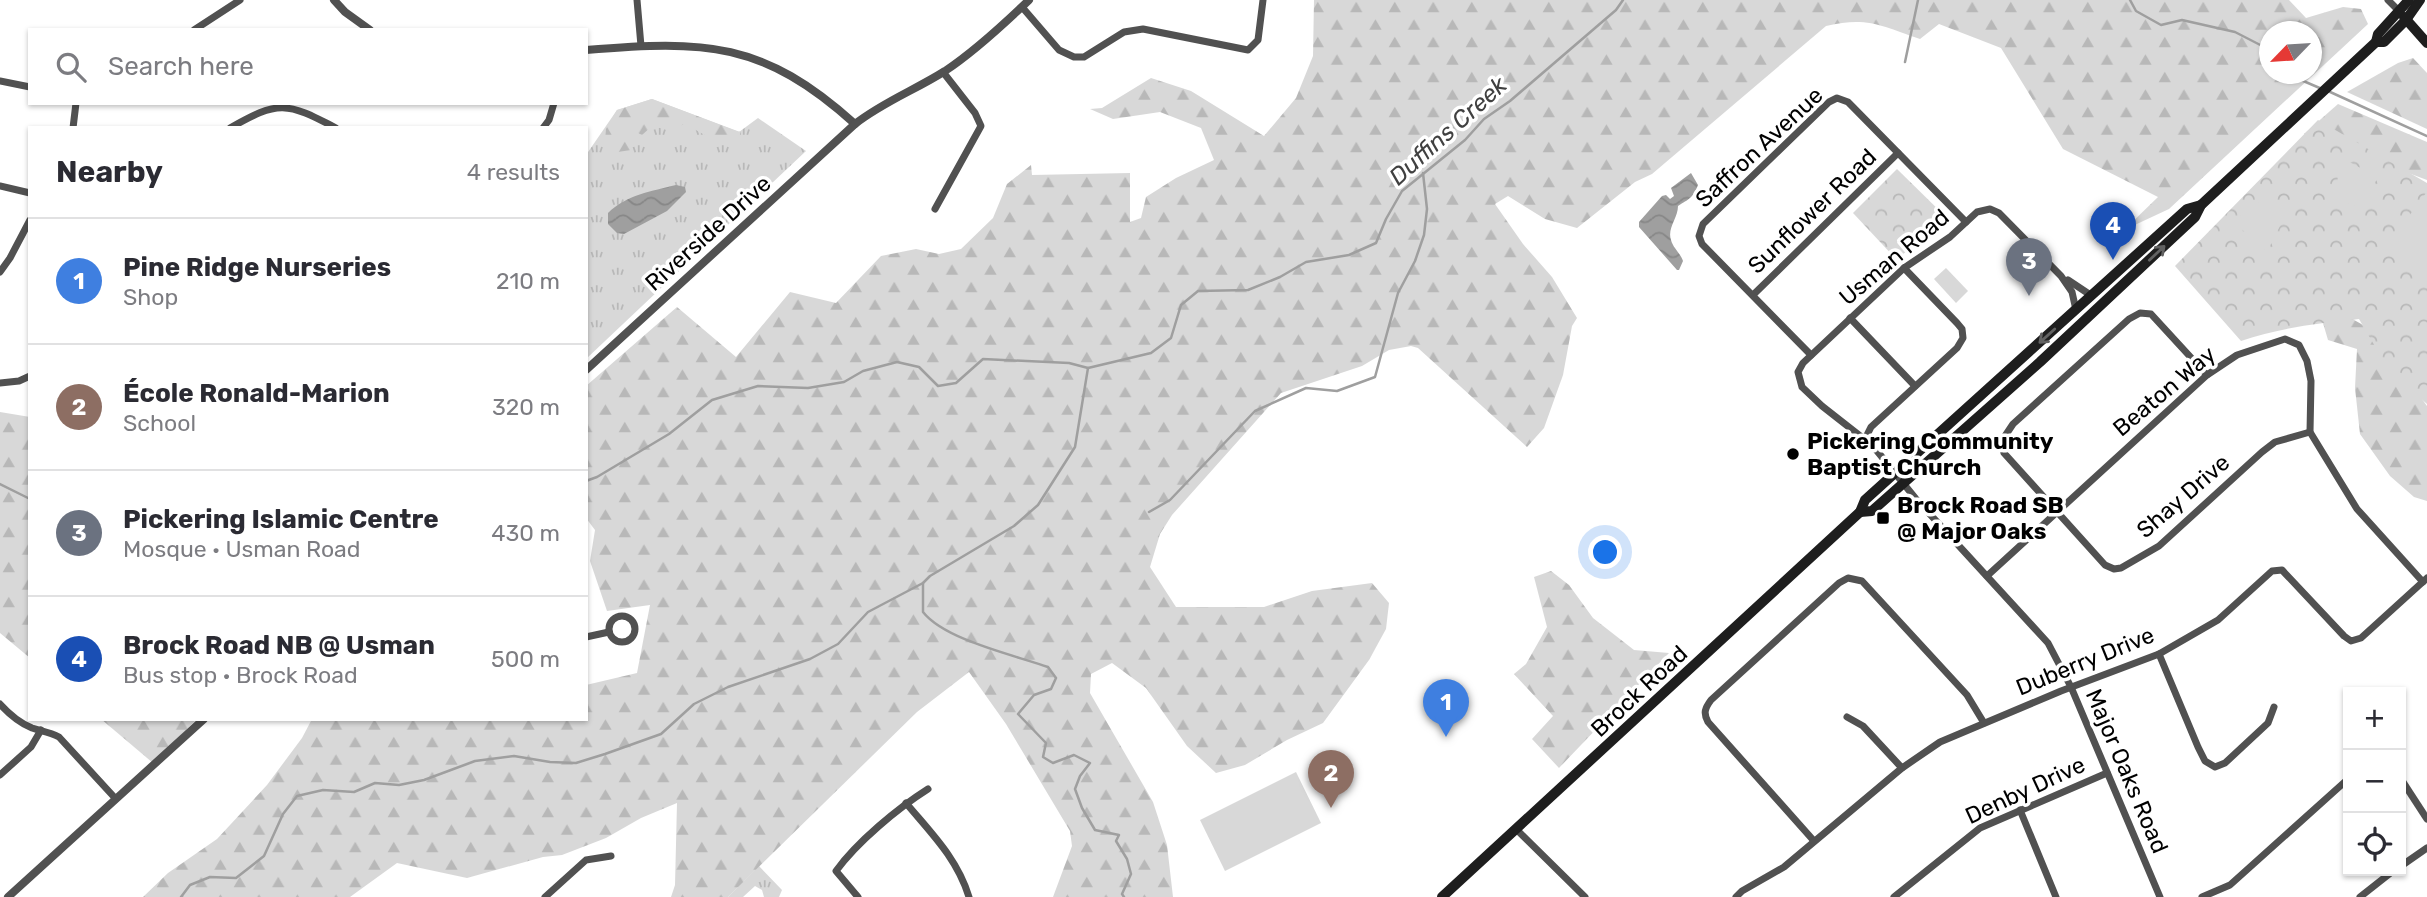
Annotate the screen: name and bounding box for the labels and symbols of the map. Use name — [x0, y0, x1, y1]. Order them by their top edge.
north arrow — [2259, 21, 2322, 84]
water label: Duffins Creek — [1383, 71, 1513, 191]
street label: Saffron Avenue — [1689, 81, 1829, 213]
street label: Sunflower Road — [1742, 143, 1882, 279]
street label: Riverside Drive — [639, 169, 777, 297]
pin: 4 — [2090, 202, 2136, 260]
street label: Usman Road — [1833, 203, 1955, 311]
pin: 3 — [2006, 238, 2052, 296]
one-way arrow — [2148, 244, 2165, 261]
one-way arrow — [2038, 328, 2056, 344]
street label: Beaton Way — [2107, 340, 2221, 442]
place label: Pickering Community Baptist Church — [1807, 427, 2054, 481]
marker: Pickering Community Baptist Church — [1785, 446, 1801, 462]
street label: Shay Drive — [2131, 448, 2235, 544]
place label: Brock Road SB @ Major Oaks — [1897, 491, 2064, 545]
marker: Brock Road SB @ Major Oaks — [1875, 510, 1891, 526]
your location — [1588, 535, 1622, 569]
street label: Duberry Drive — [2012, 621, 2158, 701]
street label: Brock Road — [1585, 639, 1693, 743]
pin: 1 — [1423, 679, 1469, 737]
street label: Major Oaks Road — [2080, 685, 2174, 857]
pin: 2 — [1308, 750, 1354, 808]
street label: Denby Drive — [1961, 750, 2089, 830]

